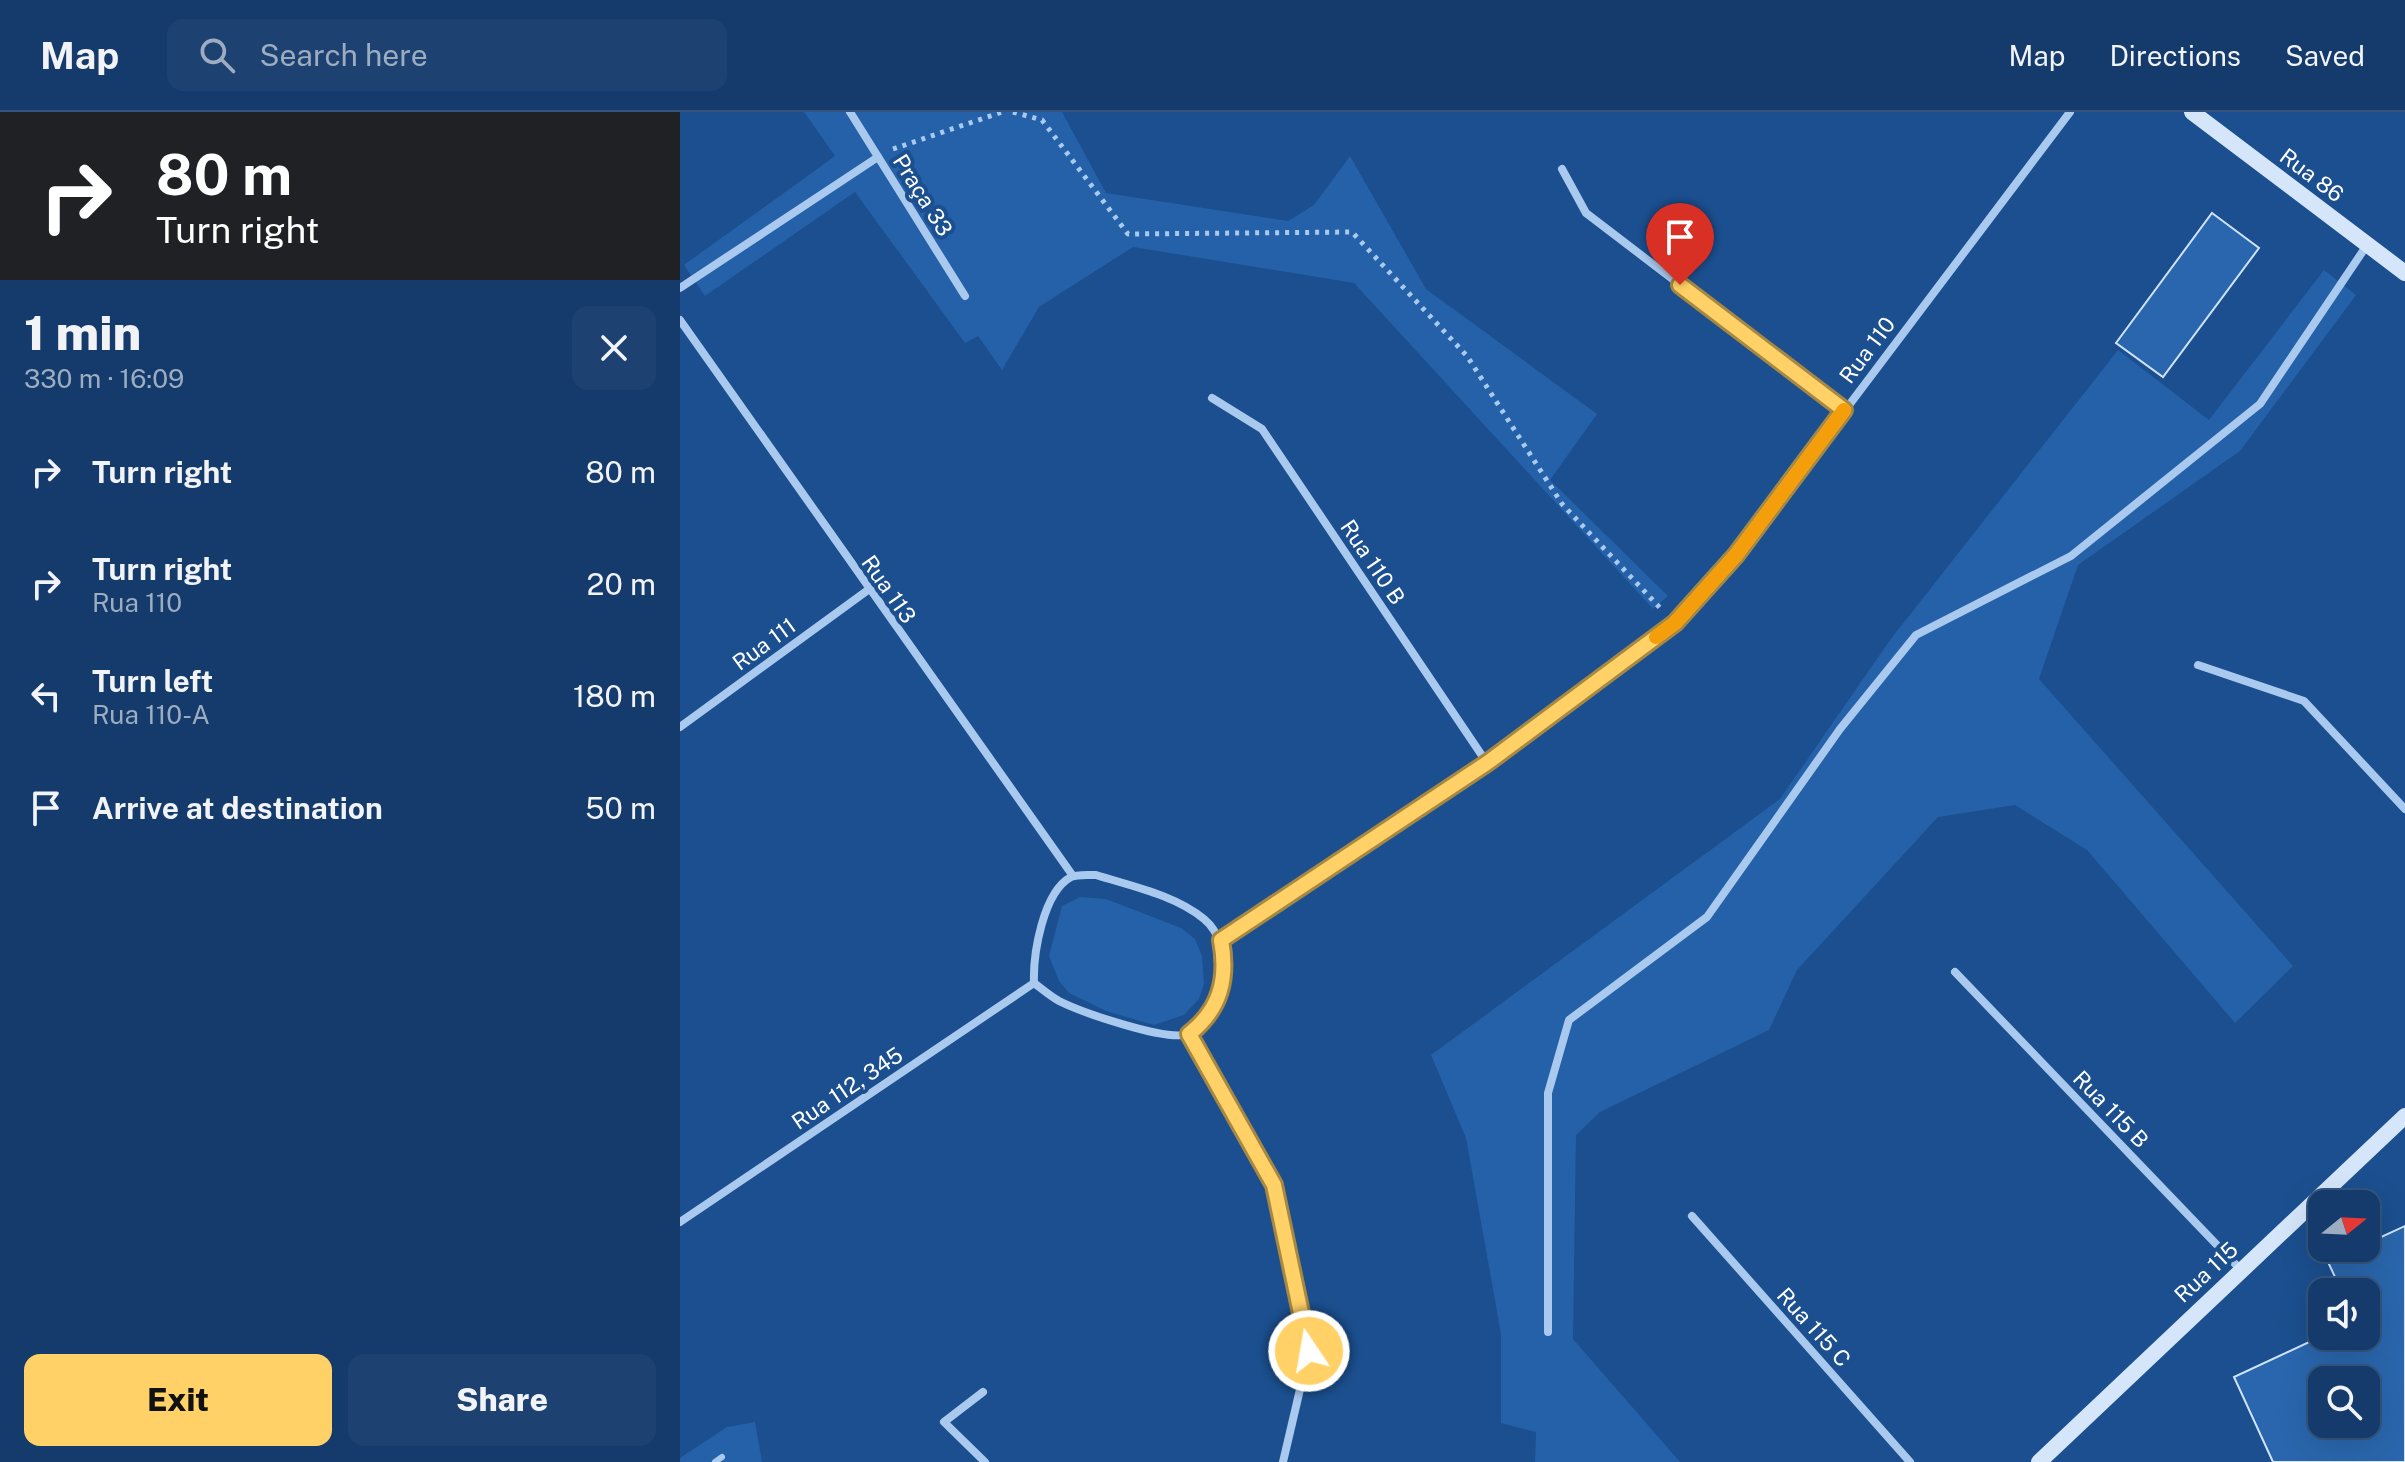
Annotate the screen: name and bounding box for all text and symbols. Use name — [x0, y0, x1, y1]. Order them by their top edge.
search box — [167, 19, 727, 91]
text: Map — [40, 33, 119, 78]
icon: search — [195, 33, 239, 77]
text: Search here — [259, 37, 428, 73]
text: Map — [2009, 39, 2065, 72]
text: Directions — [2109, 39, 2241, 72]
text: Saved — [2285, 39, 2365, 72]
text: 80 m — [156, 142, 292, 208]
street label: Rua 86 — [2275, 143, 2349, 207]
icon: right — [24, 144, 128, 248]
street label: Praça 33 — [888, 149, 958, 241]
pin — [1646, 203, 1714, 285]
text: Turn right — [156, 209, 319, 251]
icon: arrive — [1658, 215, 1702, 259]
text: 1 min — [24, 304, 141, 361]
button: close — [572, 306, 656, 390]
street label: Rua 110 — [1834, 312, 1900, 388]
text: 330 m · 16:09 — [24, 363, 184, 394]
icon: right — [24, 450, 68, 494]
text: Turn right — [92, 454, 232, 490]
text: 80 m — [585, 454, 656, 490]
street label: Rua 110 B — [1335, 515, 1411, 609]
street label: Rua 113 — [856, 550, 922, 628]
text: Turn right — [92, 551, 232, 587]
icon: right — [24, 562, 68, 606]
text: 20 m — [587, 566, 656, 602]
text: Rua 110 — [92, 587, 182, 618]
street label: Rua 111 — [727, 612, 801, 676]
text: Turn left — [92, 663, 213, 699]
icon: left — [24, 674, 68, 718]
text: 180 m — [573, 678, 656, 714]
text: Rua 110-A — [92, 699, 210, 730]
icon: arrive — [24, 786, 68, 830]
text: Arrive at destination — [92, 790, 383, 826]
text: 50 m — [585, 790, 656, 826]
street label: Rua 112, 345 — [787, 1041, 907, 1135]
street label: Rua 115 B — [2068, 1065, 2154, 1153]
north arrow — [2308, 1190, 2380, 1262]
map controls — [2308, 1190, 2380, 1438]
street label: Rua 115 — [2169, 1236, 2243, 1308]
button: sound — [2308, 1278, 2380, 1350]
street label: Rua 115 C — [1772, 1282, 1856, 1372]
position arrow — [1267, 1309, 1351, 1393]
button: Exit — [24, 1354, 332, 1446]
button: Share — [348, 1354, 656, 1446]
button: search — [2308, 1366, 2380, 1438]

